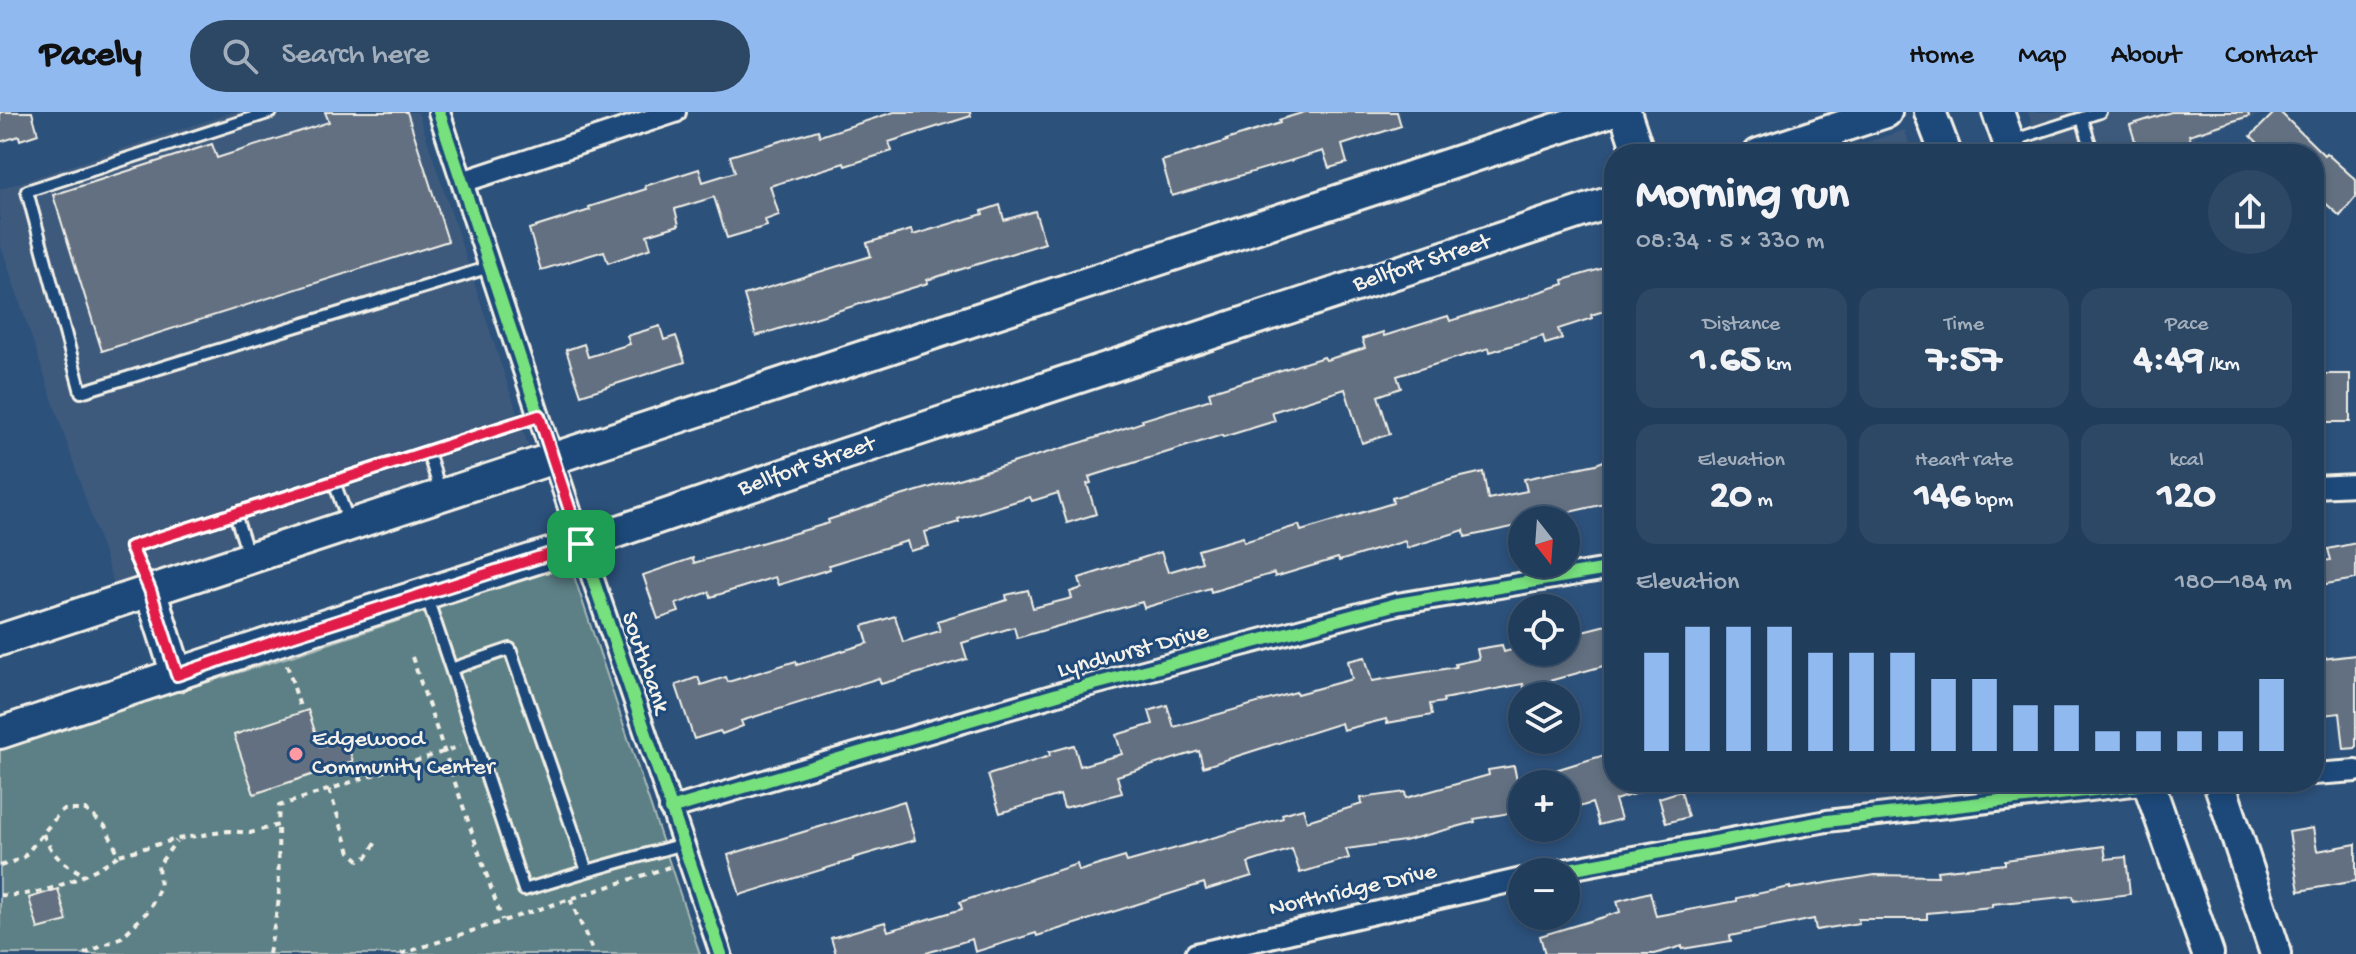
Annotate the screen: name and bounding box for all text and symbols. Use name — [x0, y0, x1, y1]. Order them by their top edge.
search box — [190, 20, 750, 92]
text: Pacely — [40, 34, 142, 78]
icon: search — [218, 34, 262, 78]
text: Search here — [282, 39, 429, 74]
text: Home — [1909, 40, 1974, 73]
text: Map — [2018, 40, 2067, 73]
text: About — [2111, 40, 2181, 73]
text: Contact — [2225, 40, 2316, 73]
button: share — [2208, 170, 2292, 254]
text: Morning run — [1636, 171, 1849, 223]
street label: Bellfort Street — [1349, 227, 1497, 300]
text: 08:34 · 5 × 330 m — [1636, 227, 1824, 258]
text: Distance — [1702, 312, 1780, 338]
text: Time — [1944, 312, 1984, 338]
text: Pace — [2165, 312, 2208, 338]
text: 1.65 — [1691, 338, 1761, 385]
text: 7:57 — [1926, 338, 2002, 385]
text: 4:49 — [2133, 338, 2204, 385]
text: km — [1761, 352, 1792, 378]
text: /km — [2204, 352, 2240, 378]
street label: Bellfort Street — [734, 429, 881, 504]
text: Elevation — [1698, 448, 1785, 474]
text: Heart rate — [1915, 448, 2013, 474]
text: kcal — [2169, 448, 2204, 474]
text: 20 — [1710, 474, 1752, 521]
text: 146 — [1915, 474, 1970, 521]
text: 120 — [2157, 474, 2216, 521]
text: m — [1752, 488, 1773, 514]
text: bpm — [1970, 488, 2013, 514]
north arrow — [1508, 506, 1580, 578]
map controls — [1508, 506, 1580, 930]
pin — [547, 510, 615, 578]
icon: arrive — [559, 522, 603, 566]
text: Elevation — [1636, 568, 1739, 599]
text: 180–184 m — [2175, 568, 2292, 599]
button: locate — [1508, 594, 1580, 666]
street label: Southbank — [613, 608, 676, 720]
street label: Lyndhurst Drive — [1054, 618, 1212, 686]
button: layers — [1508, 682, 1580, 754]
place label: Edgewood Community Center — [312, 726, 497, 783]
marker: Edgewood Community Center — [287, 745, 305, 763]
button: + — [1508, 770, 1580, 842]
street label: Northridge Drive — [1266, 857, 1440, 924]
button: − — [1508, 858, 1580, 930]

